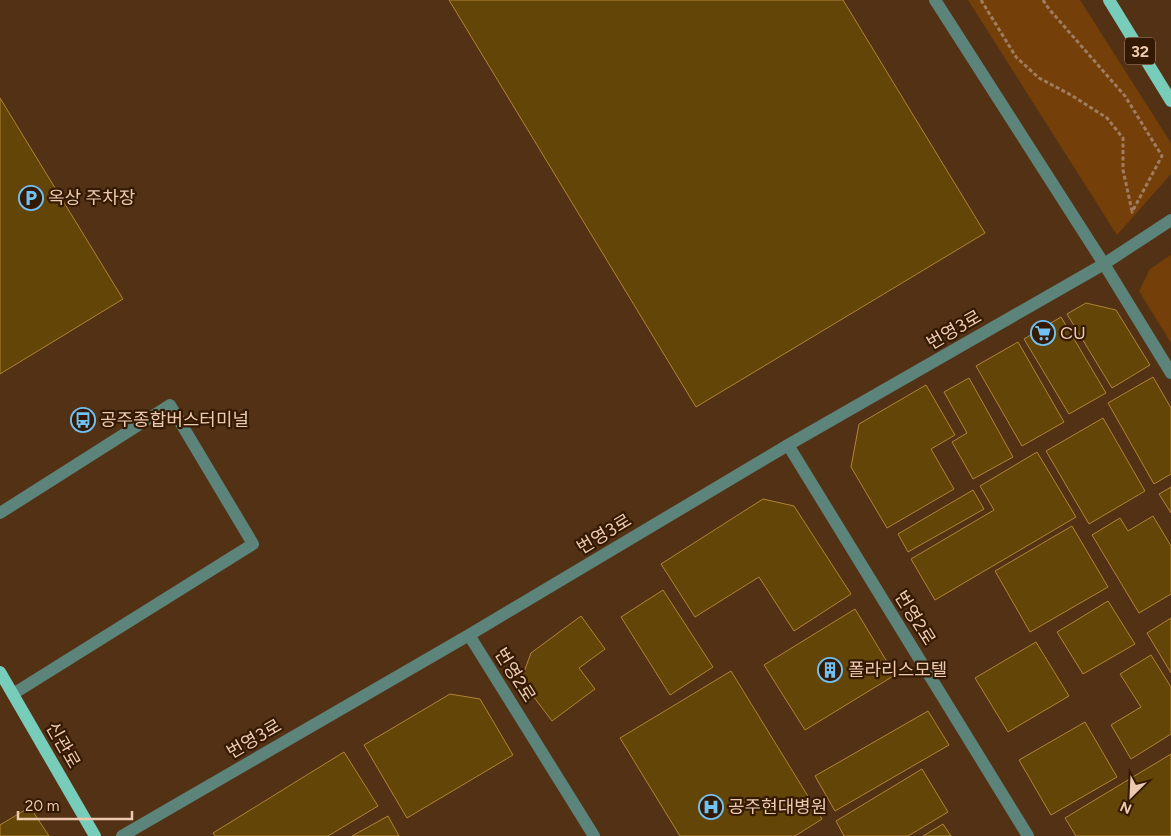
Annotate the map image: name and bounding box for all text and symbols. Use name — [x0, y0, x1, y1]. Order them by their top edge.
road number: 32 — [1125, 37, 1155, 64]
parking icon: 옥상 주차장 — [18, 185, 44, 211]
place label: 옥상 주차장 — [48, 187, 135, 209]
street label: 번영3로 — [923, 306, 985, 354]
supermarket icon: CU — [1030, 320, 1056, 346]
place label: CU — [1060, 322, 1086, 344]
bus stop icon: 공주종합버스터미널 — [70, 407, 96, 433]
place label: 공주종합버스터미널 — [100, 409, 249, 431]
street label: 번영3로 — [573, 509, 635, 559]
street label: 번영2로 — [890, 587, 940, 649]
street label: 번영2로 — [490, 644, 540, 706]
building icon: 폴라리스모텔 — [817, 657, 843, 683]
place label: 폴라리스모텔 — [848, 659, 947, 681]
street label: 번영3로 — [223, 715, 285, 763]
street label: 신관로 — [41, 718, 85, 772]
north arrow — [1106, 771, 1156, 821]
scale bar — [18, 788, 131, 820]
hospital icon: 공주현대병원 — [698, 794, 724, 820]
place label: 공주현대병원 — [728, 796, 827, 818]
text: 20 m — [25, 797, 59, 815]
text: N — [1118, 797, 1134, 817]

